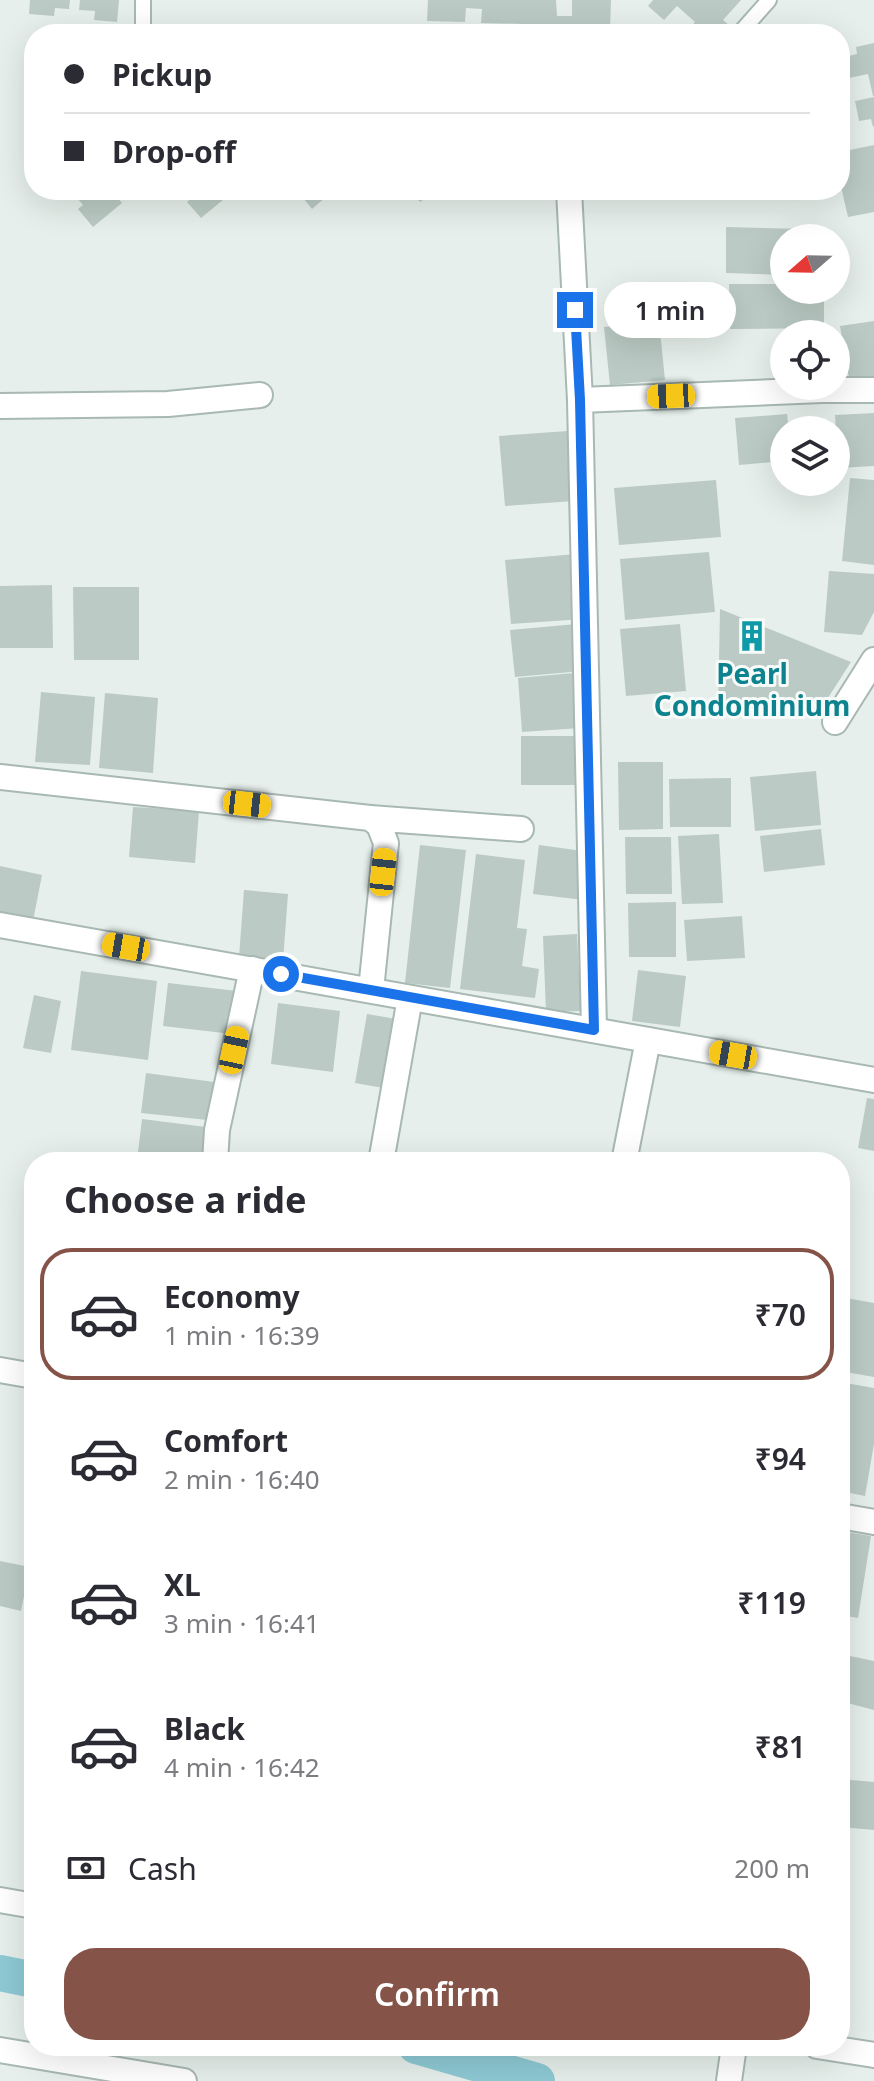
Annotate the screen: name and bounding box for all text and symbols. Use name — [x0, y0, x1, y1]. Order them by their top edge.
text: Pickup — [112, 54, 212, 95]
text: Drop-off — [112, 131, 236, 172]
north arrow — [770, 224, 850, 304]
map controls — [770, 224, 850, 496]
callout: 1 min — [603, 282, 735, 338]
route end — [557, 292, 593, 328]
text: 1 min — [635, 292, 705, 328]
button: locate — [770, 320, 850, 400]
car — [647, 383, 695, 409]
button: layers — [770, 416, 850, 496]
building icon: Pearl Condominium — [735, 619, 769, 653]
place label: Pearl Condominium — [654, 654, 850, 724]
car — [222, 790, 272, 818]
car — [369, 847, 397, 897]
car — [100, 931, 152, 963]
route start — [263, 956, 299, 992]
car — [217, 1024, 251, 1076]
car — [707, 1039, 759, 1071]
text: Choose a ride — [64, 1175, 306, 1224]
text: Economy — [164, 1276, 300, 1317]
icon: car — [68, 1278, 140, 1350]
text: ₹70 — [755, 1294, 806, 1335]
text: 1 min · 16:39 — [164, 1317, 320, 1353]
text: Comfort — [164, 1420, 288, 1461]
icon: car — [68, 1422, 140, 1494]
text: ₹94 — [755, 1438, 806, 1479]
text: 2 min · 16:40 — [164, 1461, 320, 1497]
text: XL — [164, 1564, 201, 1605]
icon: car — [68, 1566, 140, 1638]
text: ₹119 — [737, 1582, 806, 1623]
text: 3 min · 16:41 — [164, 1605, 320, 1641]
text: Black — [164, 1708, 245, 1749]
icon: car — [68, 1710, 140, 1782]
text: ₹81 — [755, 1726, 806, 1767]
text: 4 min · 16:42 — [164, 1749, 320, 1785]
icon: cash — [64, 1846, 108, 1890]
text: Cash — [128, 1848, 197, 1889]
text: 200 m — [734, 1850, 810, 1886]
button: Confirm — [64, 1948, 810, 2040]

